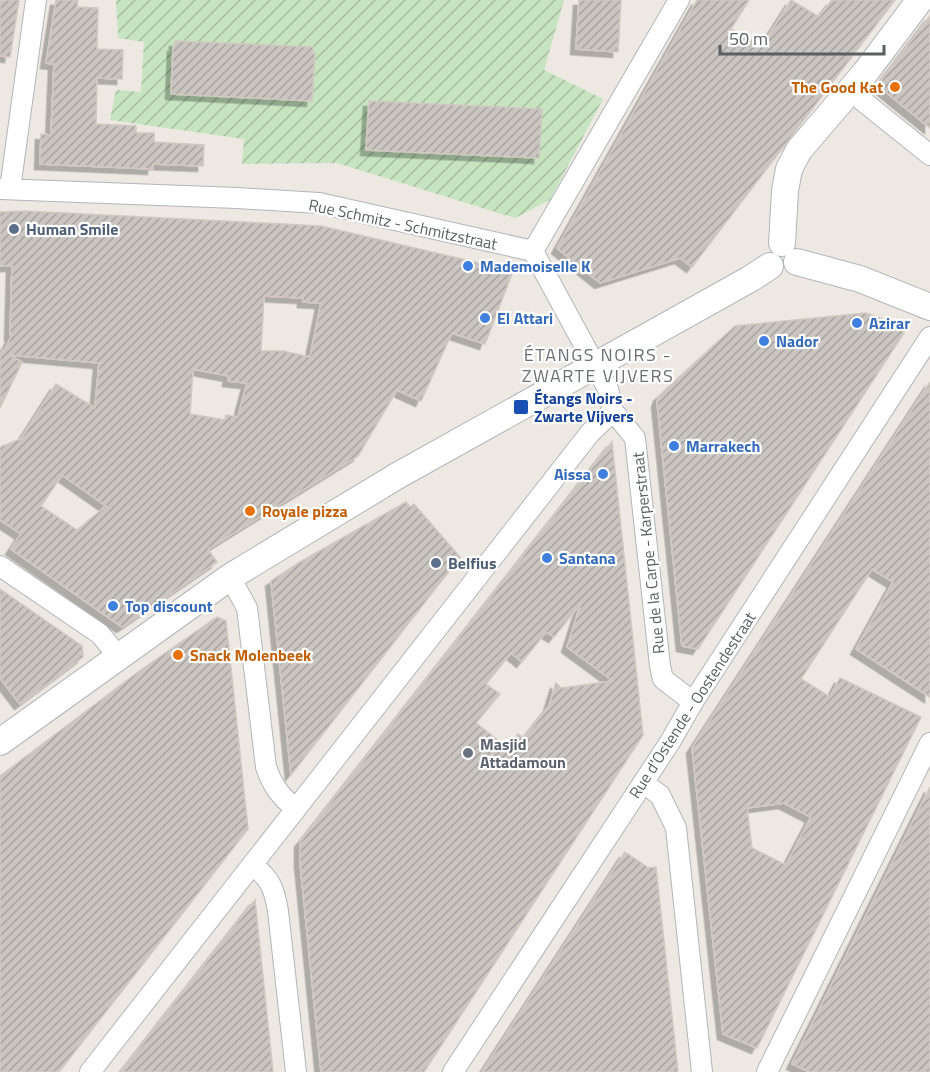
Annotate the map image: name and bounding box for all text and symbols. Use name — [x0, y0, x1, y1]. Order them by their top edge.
scale bar — [720, 18, 884, 56]
text: 50 m — [729, 25, 768, 52]
place label: The Good Kat — [792, 75, 883, 99]
marker: The Good Kat — [888, 80, 902, 94]
street label: Rue Schmitz - Schmitzstraat — [306, 192, 500, 256]
place label: Human Smile — [26, 217, 118, 241]
marker: Human Smile — [7, 222, 21, 236]
place label: Mademoiselle K — [480, 254, 591, 278]
marker: Mademoiselle K — [461, 259, 475, 273]
place label: El Attari — [497, 306, 553, 330]
marker: El Attari — [478, 311, 492, 325]
place label: Azirar — [869, 311, 910, 335]
marker: Azirar — [850, 316, 864, 330]
place label: Nador — [776, 329, 819, 353]
marker: Nador — [757, 334, 771, 348]
district label: ÉTANGS NOIRS - ZWARTE VIJVERS — [522, 341, 674, 389]
place label: Étangs Noirs - Zwarte Vijvers — [534, 386, 634, 428]
marker: Étangs Noirs - Zwarte Vijvers — [512, 398, 530, 416]
place label: Marrakech — [686, 434, 760, 458]
marker: Marrakech — [667, 439, 681, 453]
street label: Rue de la Carpe - Karperstraat — [625, 450, 671, 655]
place label: Aissa — [554, 462, 591, 486]
marker: Aissa — [596, 467, 610, 481]
place label: Royale pizza — [262, 499, 348, 523]
marker: Royale pizza — [243, 504, 257, 518]
place label: Santana — [559, 546, 616, 570]
place label: Belfius — [448, 551, 496, 575]
marker: Santana — [540, 551, 554, 565]
marker: Belfius — [429, 556, 443, 570]
place label: Top discount — [125, 594, 213, 618]
marker: Top discount — [106, 599, 120, 613]
street label: Rue d'Ostende - Oostendestraat — [623, 607, 762, 803]
place label: Snack Molenbeek — [190, 643, 312, 667]
marker: Snack Molenbeek — [171, 648, 185, 662]
place label: Masjid Attadamoun — [480, 732, 566, 774]
marker: Masjid Attadamoun — [461, 746, 475, 760]

